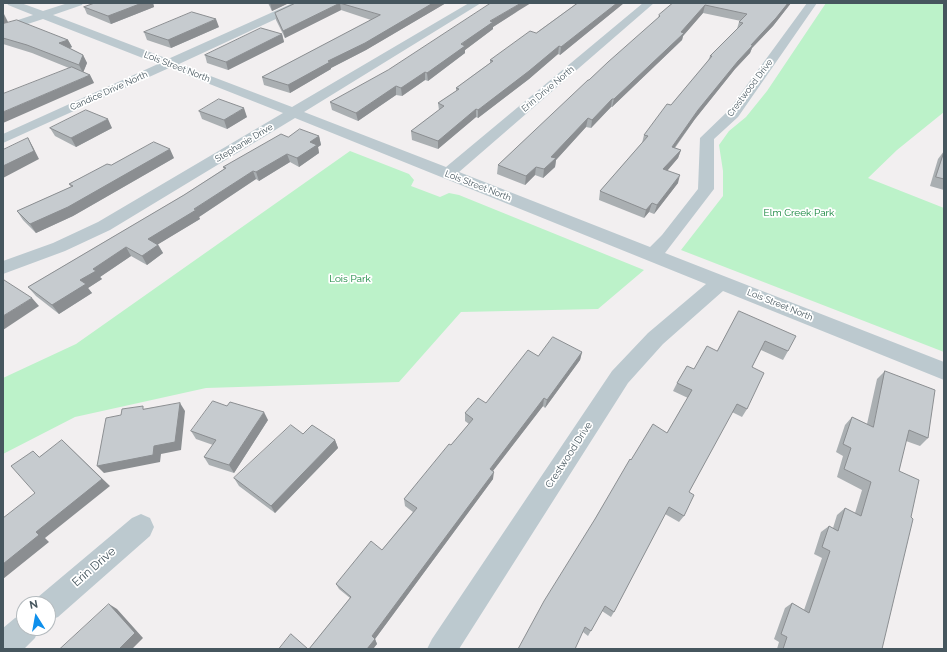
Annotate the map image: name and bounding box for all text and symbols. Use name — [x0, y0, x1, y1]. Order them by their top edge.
street label: Lois Street North — [142, 49, 212, 85]
street label: Crestwood Drive — [725, 57, 775, 119]
street label: Erin Drive North — [519, 64, 577, 114]
street label: Candice Drive North — [69, 69, 149, 113]
street label: Stephanie Drive — [213, 121, 275, 165]
street label: Lois Street North — [443, 168, 513, 204]
park label: Elm Creek Park — [764, 207, 834, 219]
park label: Lois Park — [329, 273, 371, 285]
street label: Lois Street North — [746, 287, 814, 323]
street label: Crestwood Drive — [543, 420, 595, 490]
street label: Erin Drive — [69, 544, 119, 590]
north arrow — [16, 596, 56, 636]
text: N — [28, 598, 39, 612]

